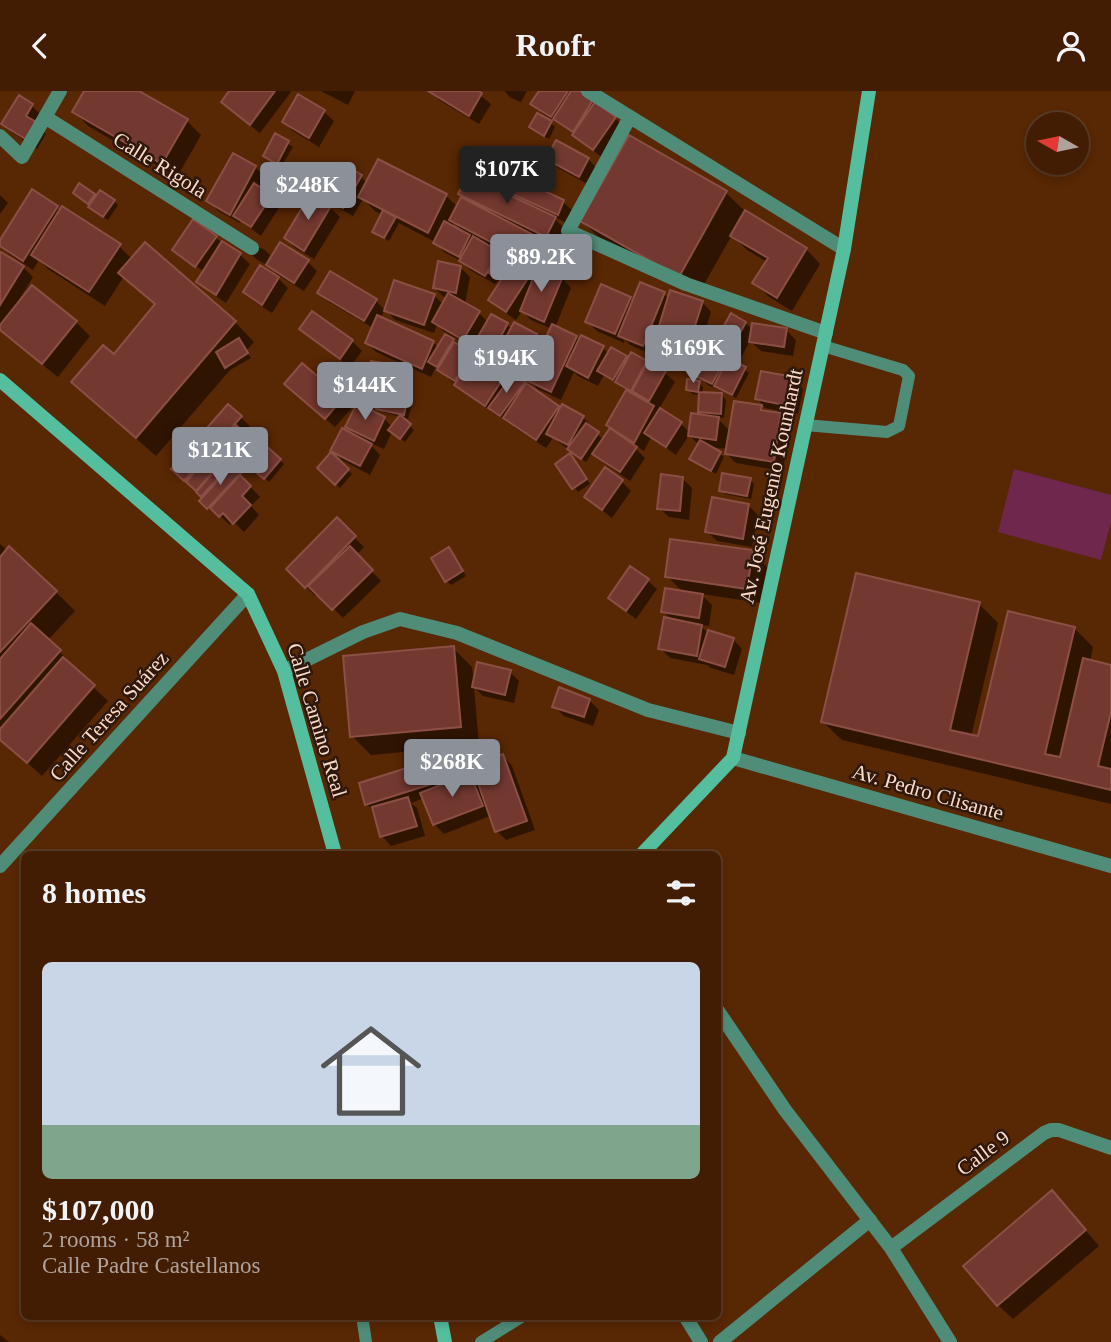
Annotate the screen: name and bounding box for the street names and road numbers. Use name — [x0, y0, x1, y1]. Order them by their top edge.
street label: Calle Rigola — [109, 127, 212, 204]
street label: Av. José Eugenio Kounhardt — [734, 366, 808, 606]
street label: Calle Camino Real — [282, 640, 352, 800]
street label: Calle Teresa Suárez — [45, 646, 173, 786]
street label: Av. Pedro Clisante — [850, 759, 1006, 825]
street label: Calle 9 — [952, 1125, 1014, 1181]

